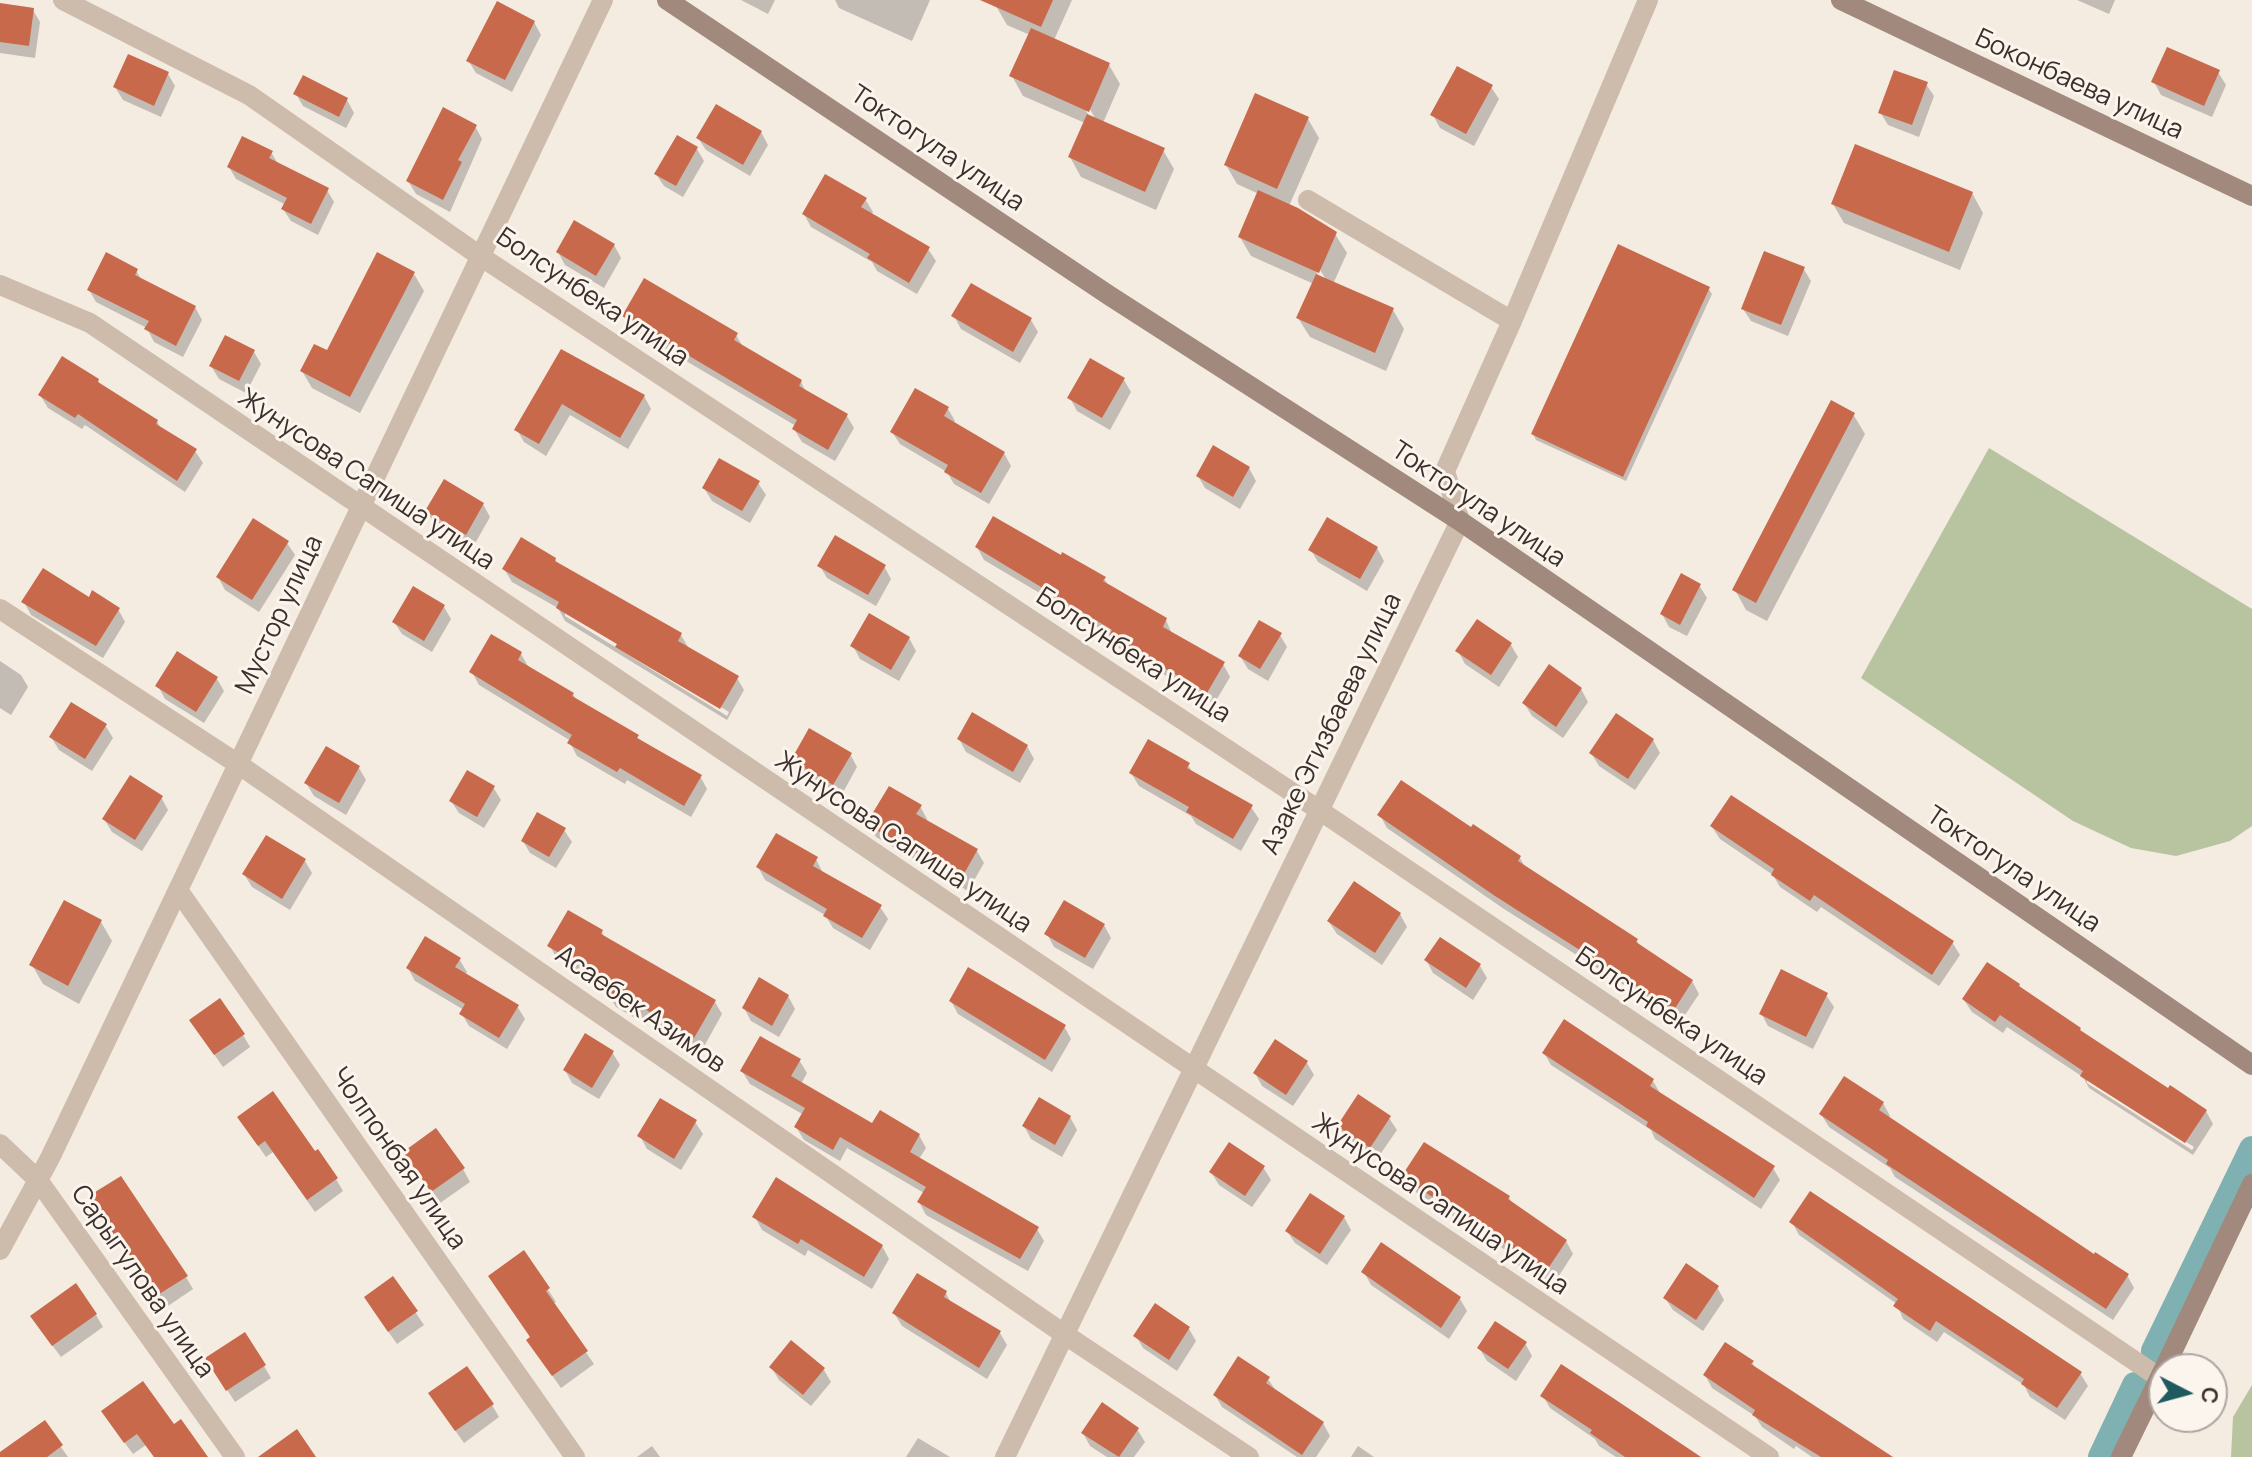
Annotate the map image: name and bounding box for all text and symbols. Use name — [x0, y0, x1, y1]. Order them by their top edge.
street label: Боконбаева улица — [1970, 23, 2188, 147]
street label: Токтогула улица — [844, 79, 1030, 219]
street label: Болсунбека улица — [490, 222, 694, 374]
street label: Жунусова Сапиша улица — [232, 382, 500, 578]
street label: Токтогула улица — [1385, 435, 1571, 575]
street label: Мустор улица — [230, 531, 330, 699]
street label: Болсунбека улица — [1030, 582, 1236, 730]
street label: Азаке Эгизбаева улица — [1255, 588, 1409, 860]
street label: Жунусова Сапиша улица — [769, 745, 1037, 941]
street label: Токтогула улица — [1920, 800, 2106, 940]
street label: Асаебек Азимов — [549, 940, 731, 1080]
street label: Болсунбека улица — [1569, 941, 1773, 1093]
street label: Чолпонбая улица — [323, 1062, 473, 1256]
street label: Жунусова Сапиша улица — [1306, 1107, 1574, 1303]
street label: Сарыгулова улица — [64, 1180, 220, 1384]
north arrow — [2148, 1353, 2228, 1433]
text: С — [2194, 1386, 2226, 1405]

